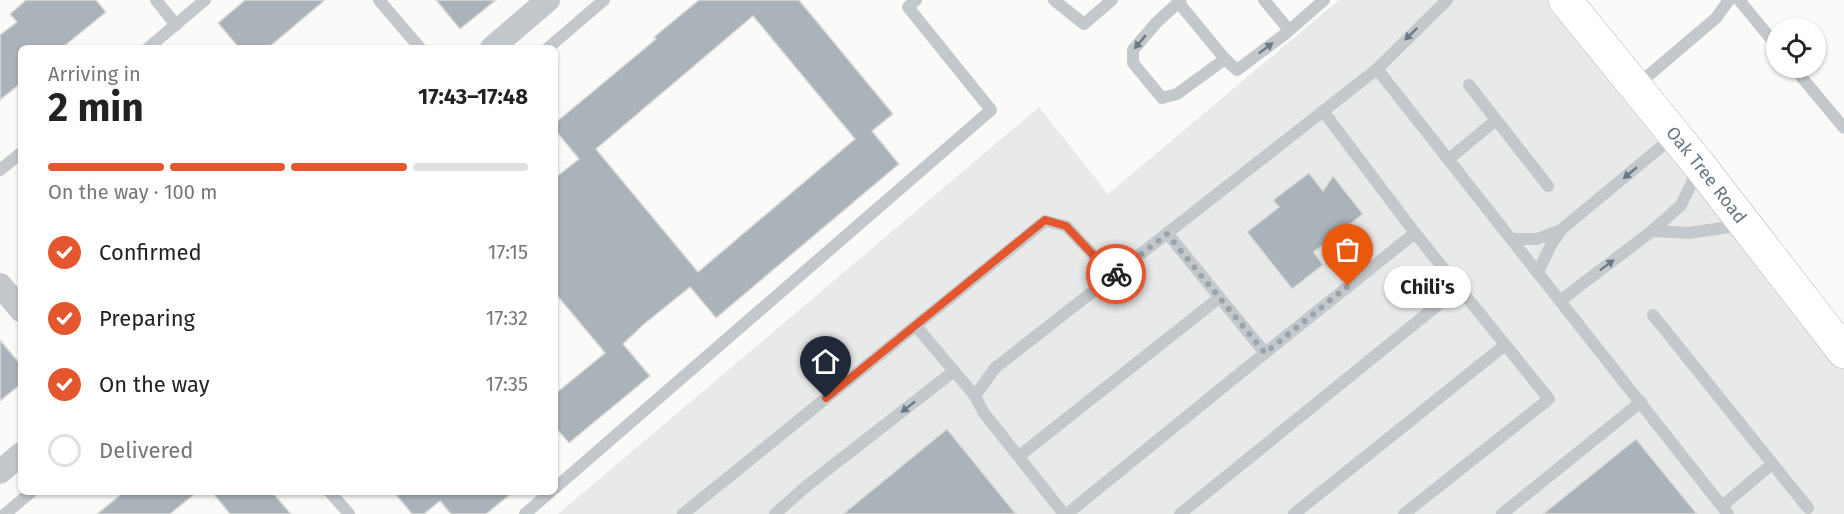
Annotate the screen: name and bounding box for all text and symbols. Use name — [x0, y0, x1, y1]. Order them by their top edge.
map controls — [1766, 18, 1826, 78]
button: locate — [1766, 18, 1826, 78]
one-way arrow — [1405, 27, 1419, 41]
one-way arrow — [1134, 34, 1147, 49]
one-way arrow — [1258, 43, 1273, 55]
text: Arriving in — [48, 62, 141, 86]
text: 17:43–17:48 — [418, 83, 528, 110]
text: 2 min — [48, 85, 144, 131]
street label: Oak Tree Road — [1661, 122, 1751, 228]
one-way arrow — [1622, 166, 1638, 179]
text: On the way · 100 m — [48, 180, 217, 204]
pin — [1322, 224, 1373, 286]
icon: bag — [1331, 233, 1364, 266]
icon: check — [48, 236, 81, 269]
text: Confirmed — [99, 239, 202, 266]
text: 17:15 — [488, 240, 528, 264]
courier — [1086, 244, 1146, 304]
icon: bike — [1100, 258, 1133, 291]
one-way arrow — [1600, 260, 1615, 272]
callout: Chili's — [1384, 265, 1471, 307]
text: Chili's — [1400, 275, 1455, 299]
icon: check — [48, 302, 81, 335]
text: Preparing — [99, 305, 195, 332]
text: 17:32 — [486, 306, 528, 330]
pin — [800, 336, 851, 398]
icon: home — [809, 345, 842, 378]
icon: check — [48, 368, 81, 401]
text: On the way — [99, 371, 210, 398]
text: 17:35 — [485, 372, 528, 396]
one-way arrow — [900, 401, 916, 413]
text: Delivered — [99, 437, 194, 464]

